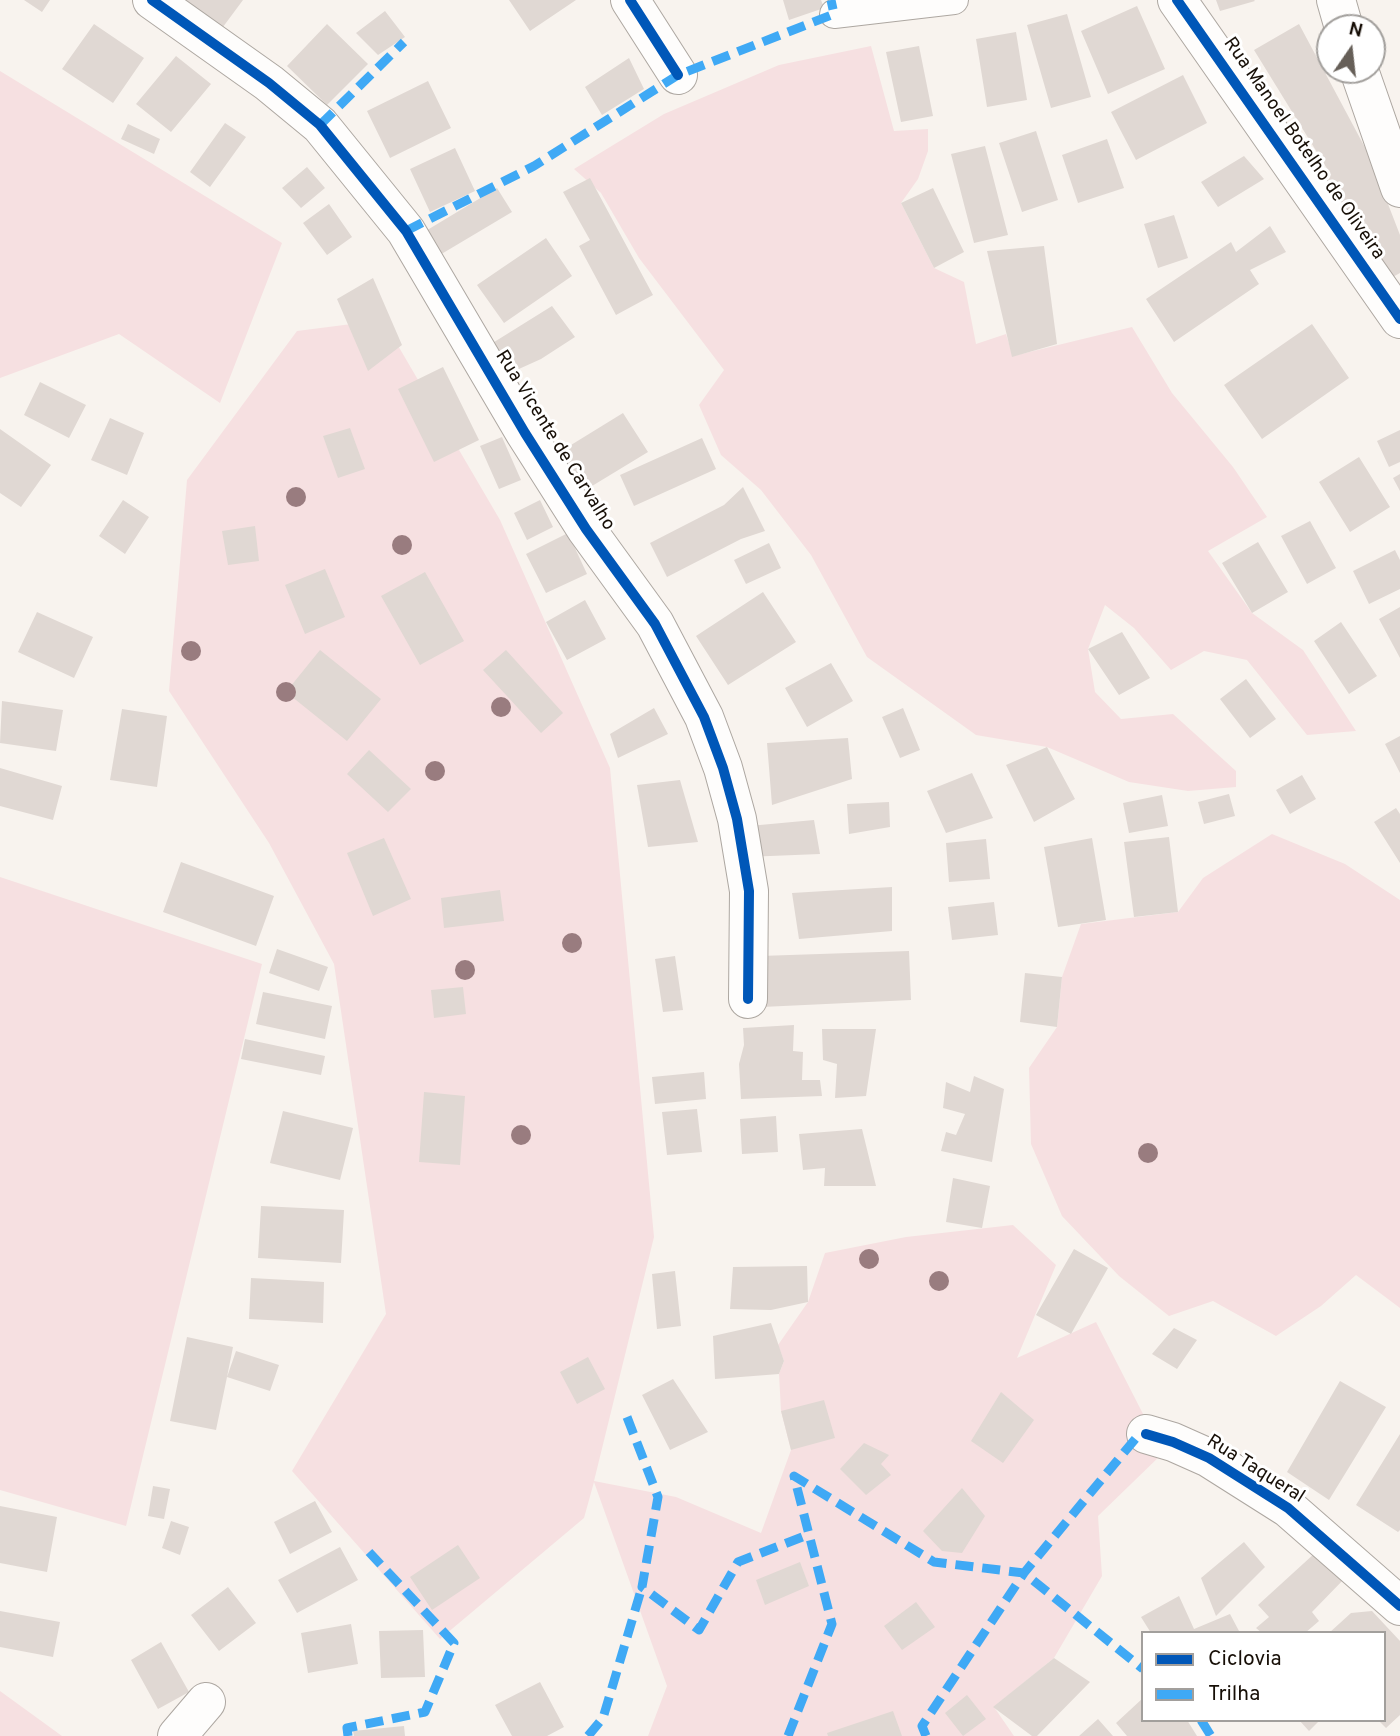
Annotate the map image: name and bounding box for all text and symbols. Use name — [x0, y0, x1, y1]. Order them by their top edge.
north arrow — [1316, 14, 1386, 84]
text: N — [1346, 17, 1365, 44]
street label: Rua Manoel Botelho de Oliveira — [1217, 33, 1389, 265]
street label: Rua Vicente de Carvalho — [489, 347, 619, 535]
street label: Rua Taqueral — [1202, 1431, 1308, 1509]
legend — [1141, 1631, 1386, 1722]
text: Ciclovia — [1208, 1646, 1282, 1673]
text: Trilha — [1208, 1681, 1260, 1708]

